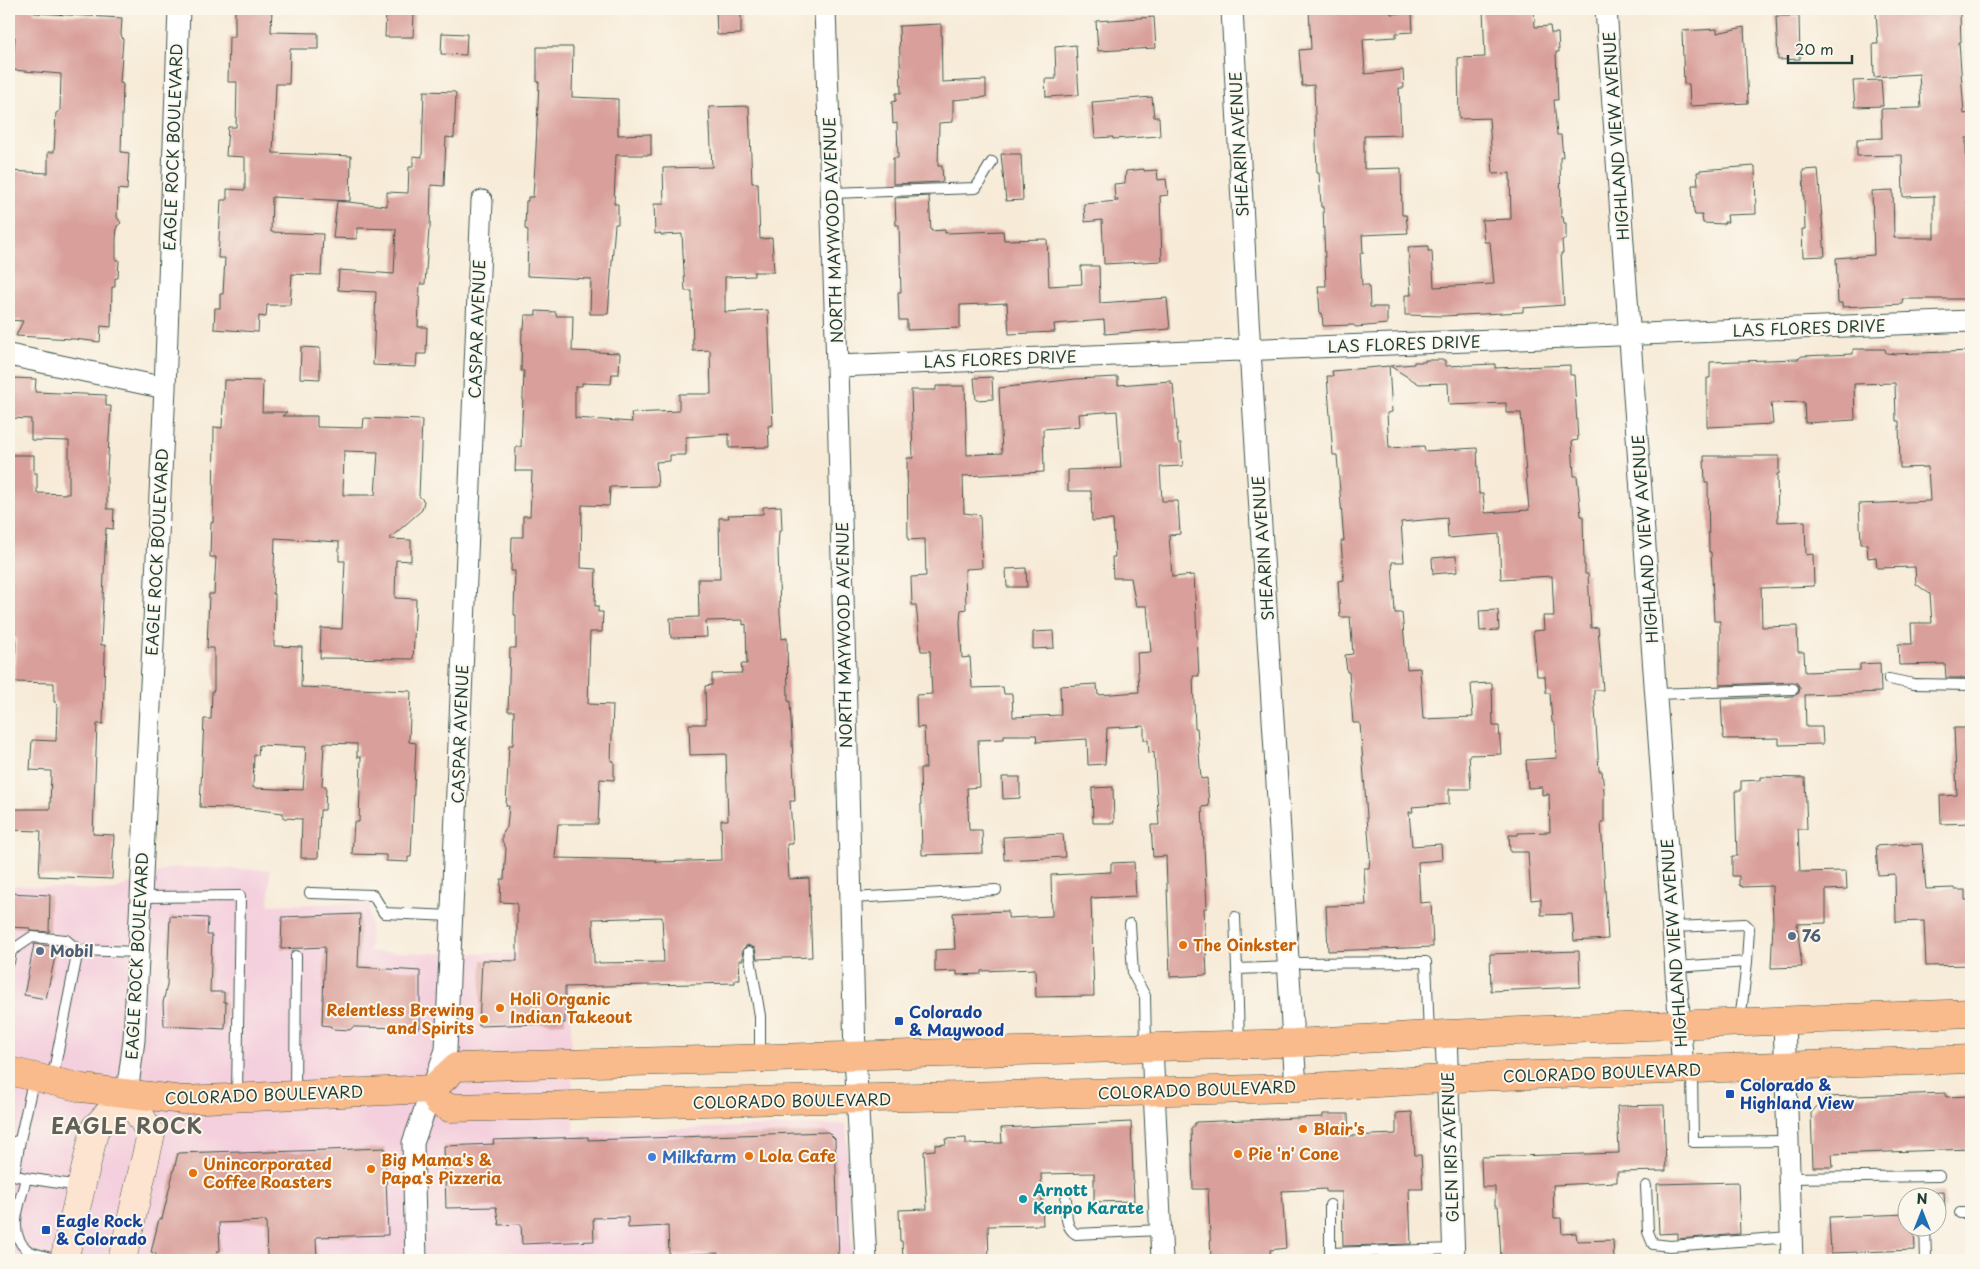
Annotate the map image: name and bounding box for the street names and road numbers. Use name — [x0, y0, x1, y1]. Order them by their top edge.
street label: HIGHLAND VIEW AVENUE — [1596, 31, 1634, 241]
street label: EAGLE ROCK BOULEVARD — [156, 43, 188, 251]
street label: SHEARIN AVENUE — [1222, 71, 1254, 217]
street label: NORTH MAYWOOD AVENUE — [816, 116, 848, 344]
street label: CASPAR AVENUE — [462, 259, 490, 399]
street label: LAS FLORES DRIVE — [1732, 312, 1886, 342]
street label: LAS FLORES DRIVE — [1327, 328, 1481, 358]
street label: LAS FLORES DRIVE — [923, 343, 1077, 373]
street label: HIGHLAND VIEW AVENUE — [1625, 434, 1663, 644]
street label: EAGLE ROCK BOULEVARD — [139, 448, 173, 656]
street label: SHEARIN AVENUE — [1245, 475, 1279, 621]
street label: NORTH MAYWOOD AVENUE — [829, 522, 857, 748]
street label: CASPAR AVENUE — [445, 664, 473, 804]
street label: HIGHLAND VIEW AVENUE — [1654, 838, 1692, 1048]
street label: EAGLE ROCK BOULEVARD — [119, 852, 153, 1060]
street label: COLORADO BOULEVARD — [1502, 1057, 1702, 1087]
street label: GLEN IRIS AVENUE — [1434, 1071, 1464, 1223]
street label: COLORADO BOULEVARD — [1097, 1074, 1297, 1104]
street label: COLORADO BOULEVARD — [164, 1079, 364, 1109]
street label: COLORADO BOULEVARD — [692, 1086, 891, 1114]

